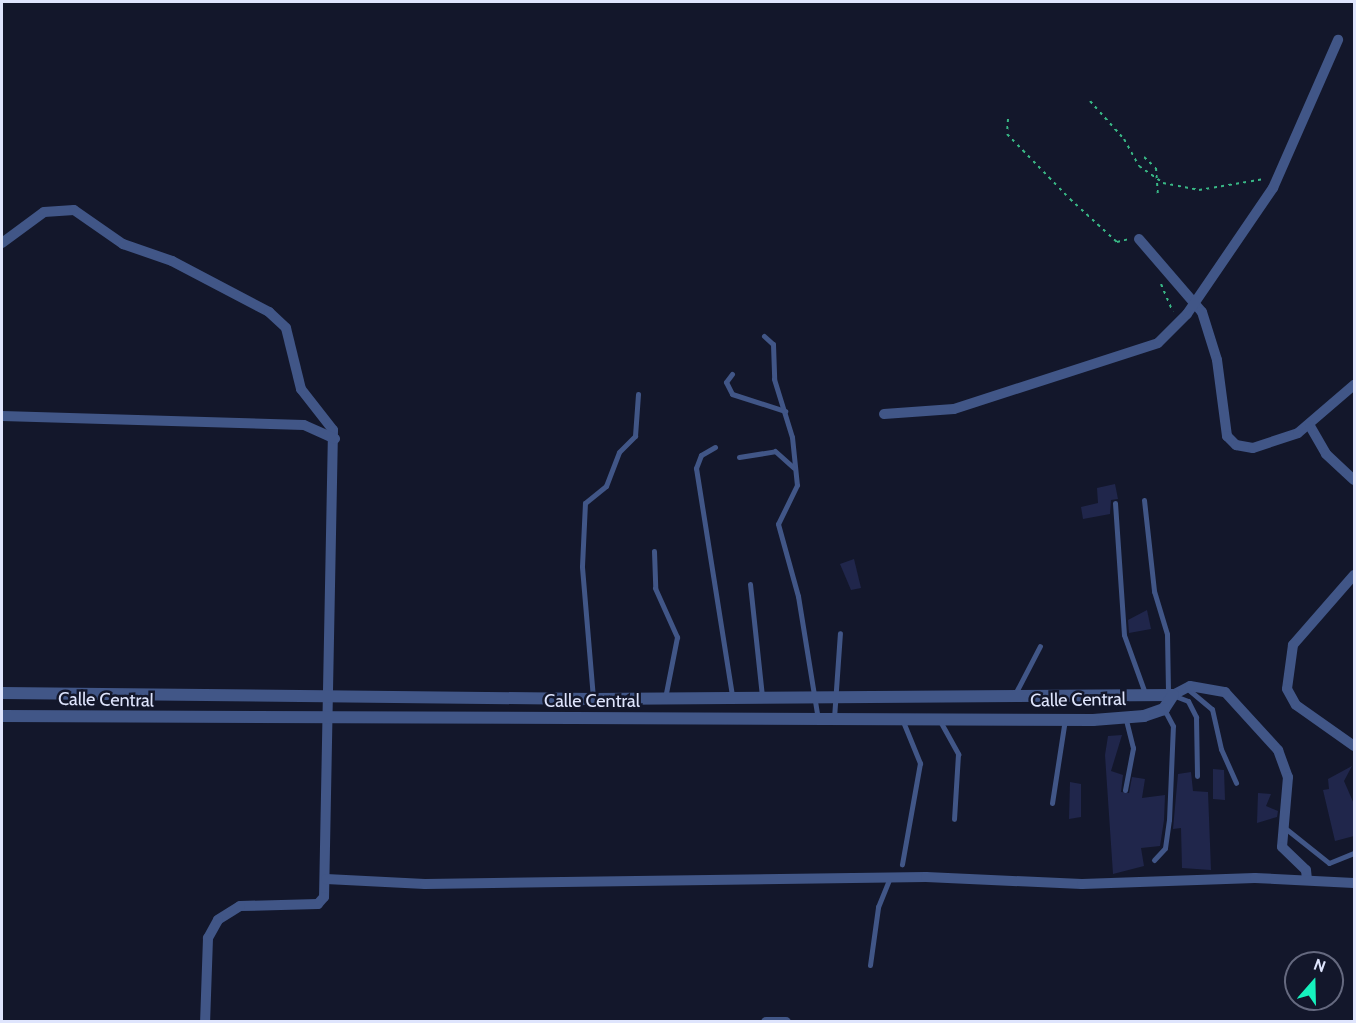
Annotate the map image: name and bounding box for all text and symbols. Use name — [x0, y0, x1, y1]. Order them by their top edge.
street label: Calle Central — [58, 688, 154, 712]
street label: Calle Central — [1030, 688, 1126, 712]
street label: Calle Central — [544, 690, 640, 712]
north arrow — [1284, 951, 1344, 1011]
text: N — [1311, 955, 1328, 976]

